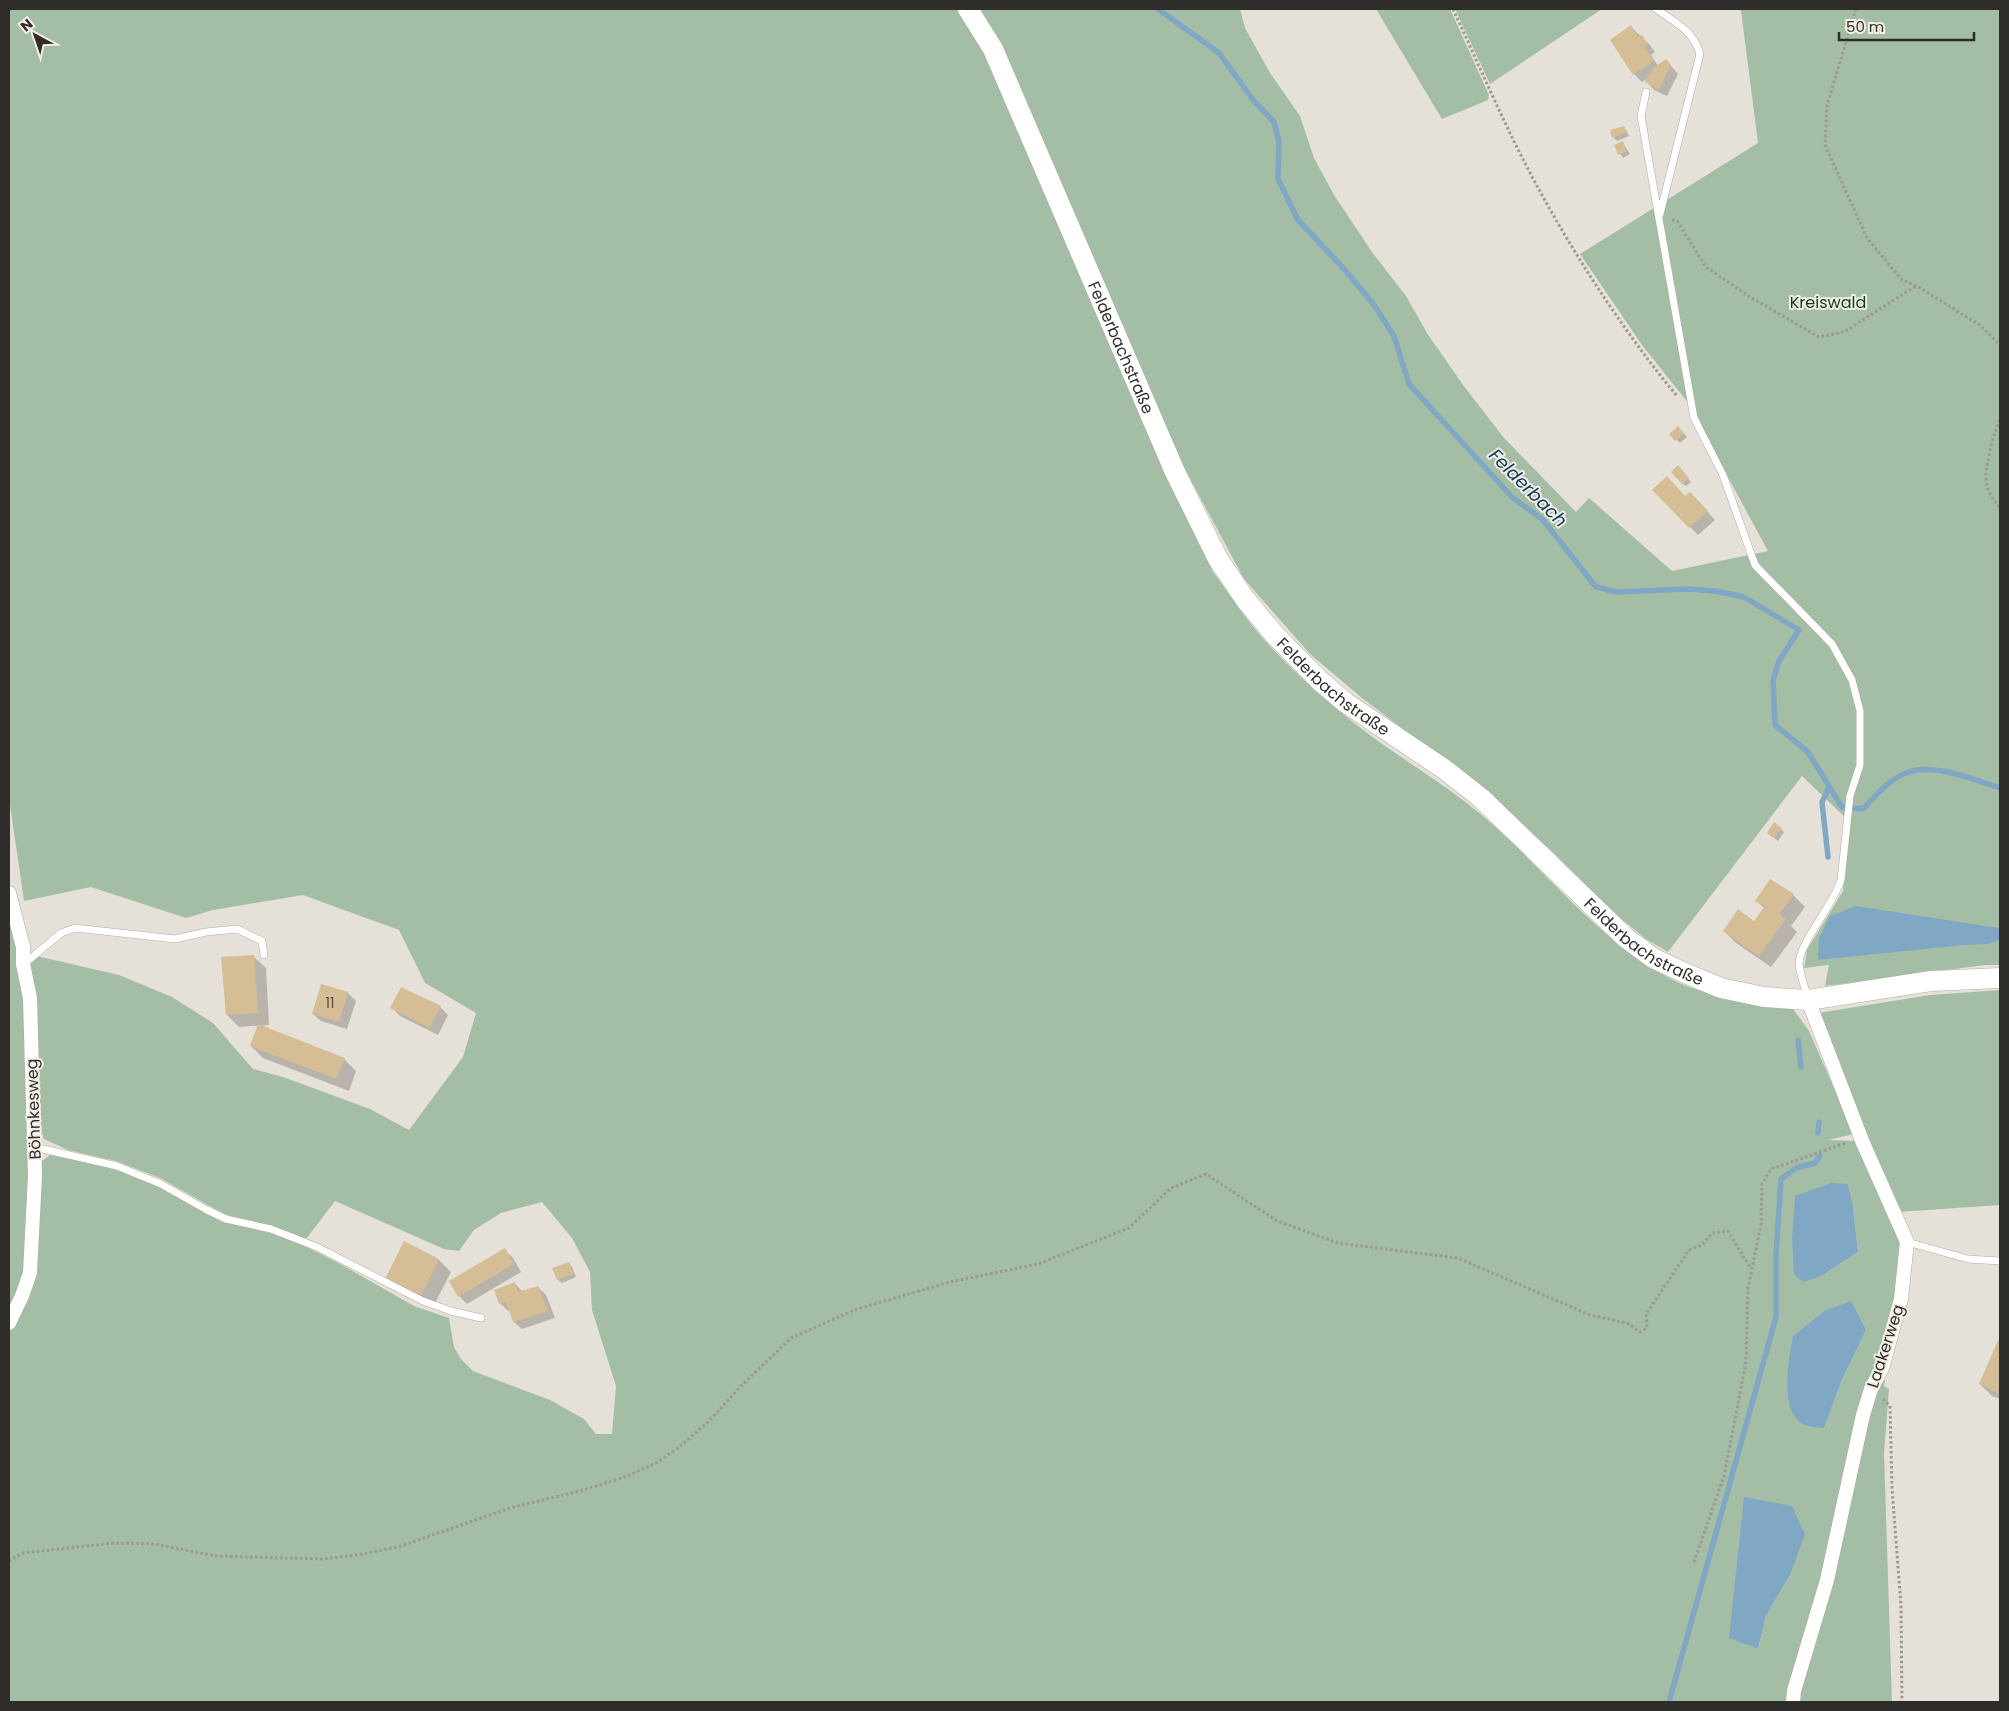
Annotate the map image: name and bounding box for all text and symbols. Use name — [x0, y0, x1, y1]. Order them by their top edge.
north arrow — [10, 10, 60, 60]
scale bar — [1839, 10, 1974, 42]
text: N — [16, 14, 37, 36]
text: 50 m — [1846, 16, 1884, 37]
street label: Felderbachstraße — [1082, 278, 1160, 417]
park label: Kreiswald — [1790, 291, 1866, 314]
water label: Felderbach — [1484, 443, 1573, 532]
street label: Felderbachstraße — [1271, 632, 1394, 741]
street label: Felderbachstraße — [1579, 893, 1707, 991]
house number: 11 — [326, 993, 334, 1013]
street label: Böhnkesweg — [20, 1058, 47, 1160]
street label: Laakerweg — [1861, 1301, 1910, 1391]

